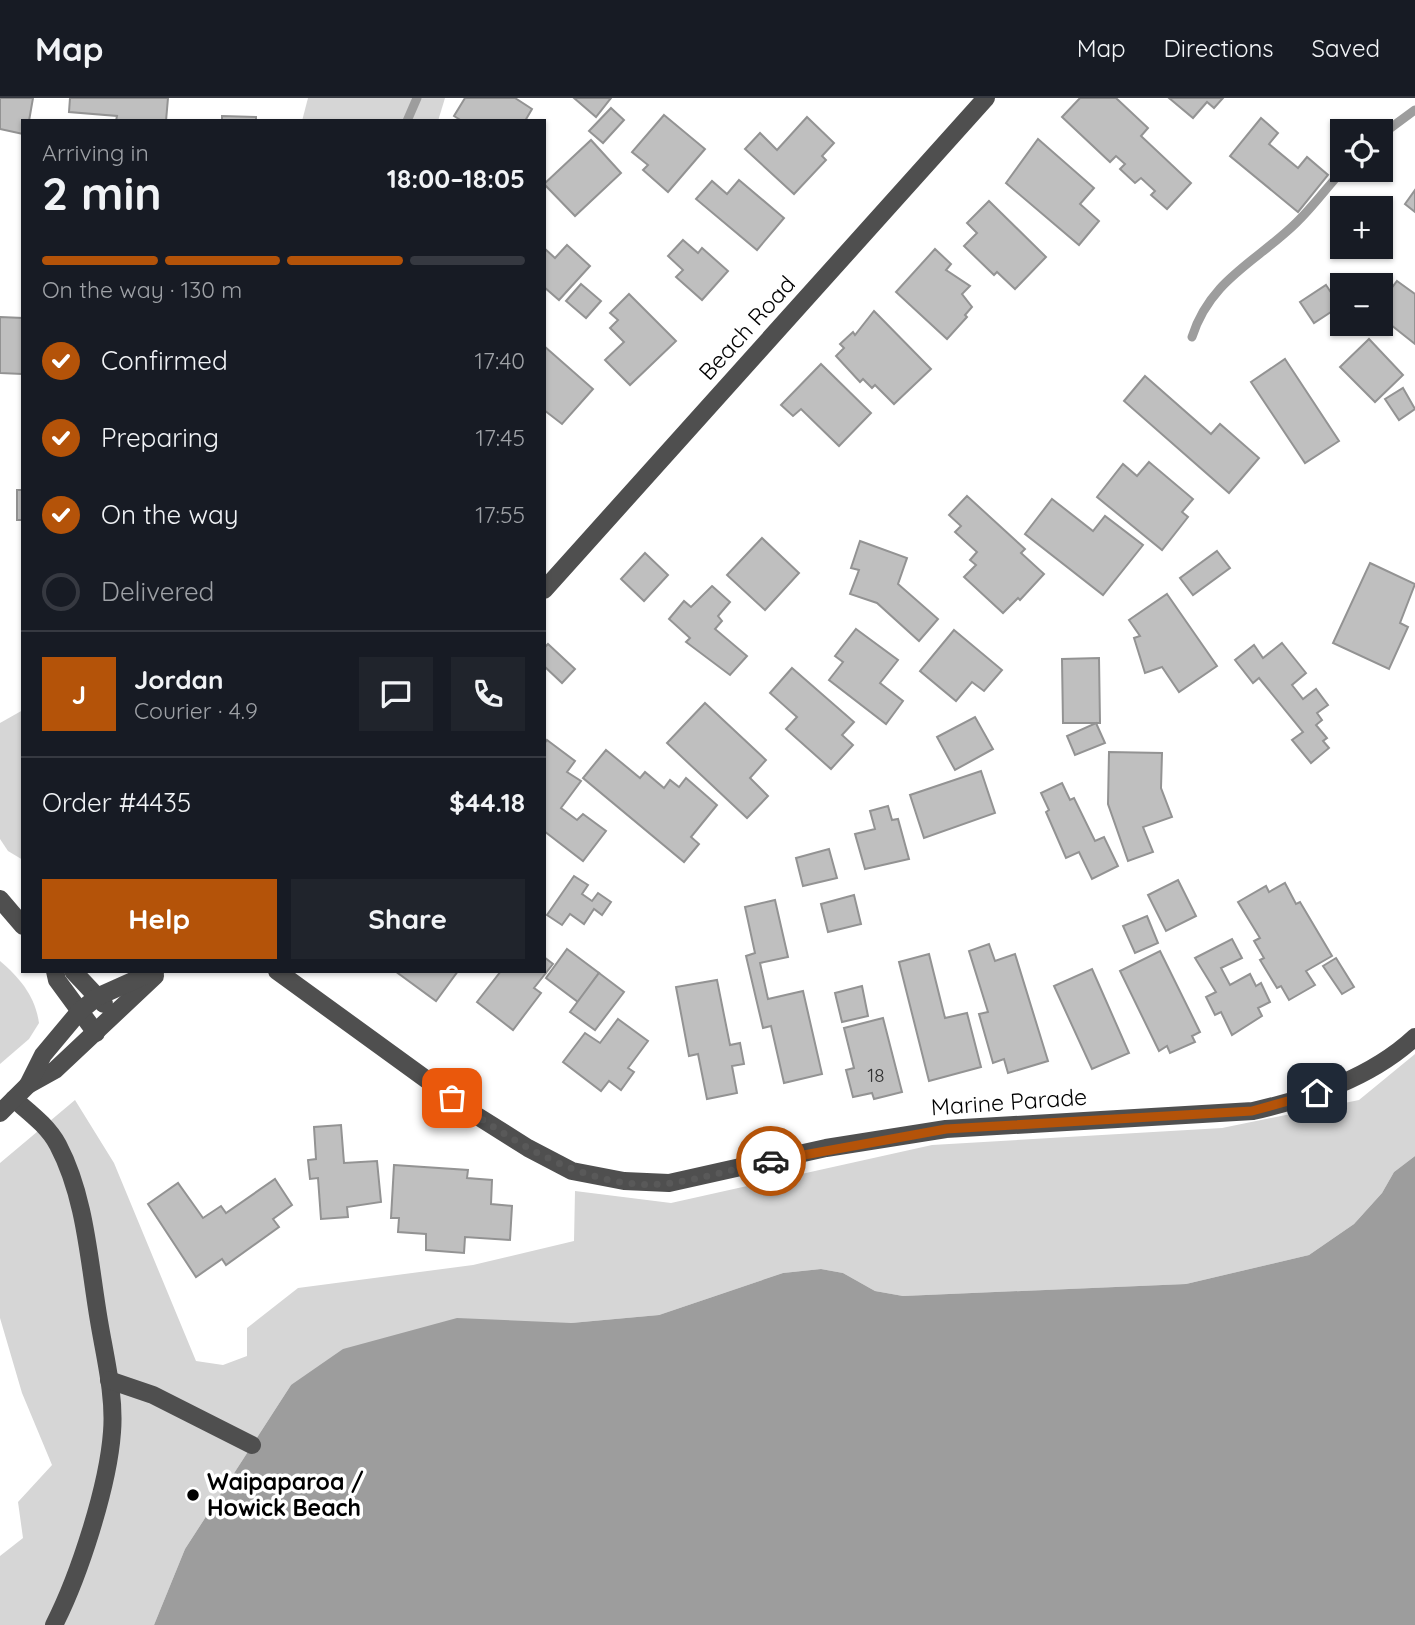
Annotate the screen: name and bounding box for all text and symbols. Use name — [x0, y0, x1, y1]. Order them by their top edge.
text: Map — [35, 28, 103, 69]
text: Map — [1077, 33, 1126, 63]
text: Directions — [1164, 33, 1274, 63]
text: Saved — [1312, 33, 1380, 63]
map controls — [1330, 119, 1393, 336]
button: locate — [1330, 119, 1393, 182]
text: Arriving in — [42, 138, 149, 167]
text: 18:00–18:05 — [387, 162, 525, 195]
text: 2 min — [42, 164, 162, 222]
button: + — [1330, 196, 1393, 259]
street label: Beach Road — [692, 270, 801, 386]
button: − — [1330, 273, 1393, 336]
text: On the way · 130 m — [42, 275, 242, 304]
icon: check — [42, 342, 80, 380]
text: Confirmed — [101, 344, 228, 377]
text: 17:40 — [475, 346, 525, 375]
icon: check — [42, 419, 80, 457]
text: Preparing — [101, 421, 219, 454]
text: 17:45 — [476, 423, 525, 452]
icon: check — [42, 496, 80, 534]
text: On the way — [101, 498, 239, 531]
text: 17:55 — [475, 500, 525, 529]
text: Delivered — [101, 575, 214, 608]
button: chat — [359, 657, 433, 731]
button: phone — [451, 657, 525, 731]
text: Jordan — [134, 663, 223, 696]
text: J — [72, 678, 86, 711]
text: Courier · 4.9 — [134, 696, 258, 725]
text: Order #4435 — [42, 786, 191, 819]
text: $44.18 — [449, 786, 525, 819]
button: Help — [42, 879, 277, 959]
button: Share — [291, 879, 525, 959]
house number: 18 — [867, 1063, 885, 1087]
pin — [1287, 1063, 1347, 1123]
pin — [422, 1068, 482, 1128]
icon: home — [1298, 1074, 1336, 1112]
icon: bag — [433, 1079, 471, 1117]
street label: Marine Parade — [930, 1082, 1088, 1121]
courier — [736, 1126, 806, 1196]
icon: car — [752, 1142, 790, 1180]
place label: Waipaparoa / Howick Beach — [207, 1467, 364, 1522]
marker: Waipaparoa / Howick Beach — [185, 1487, 201, 1503]

